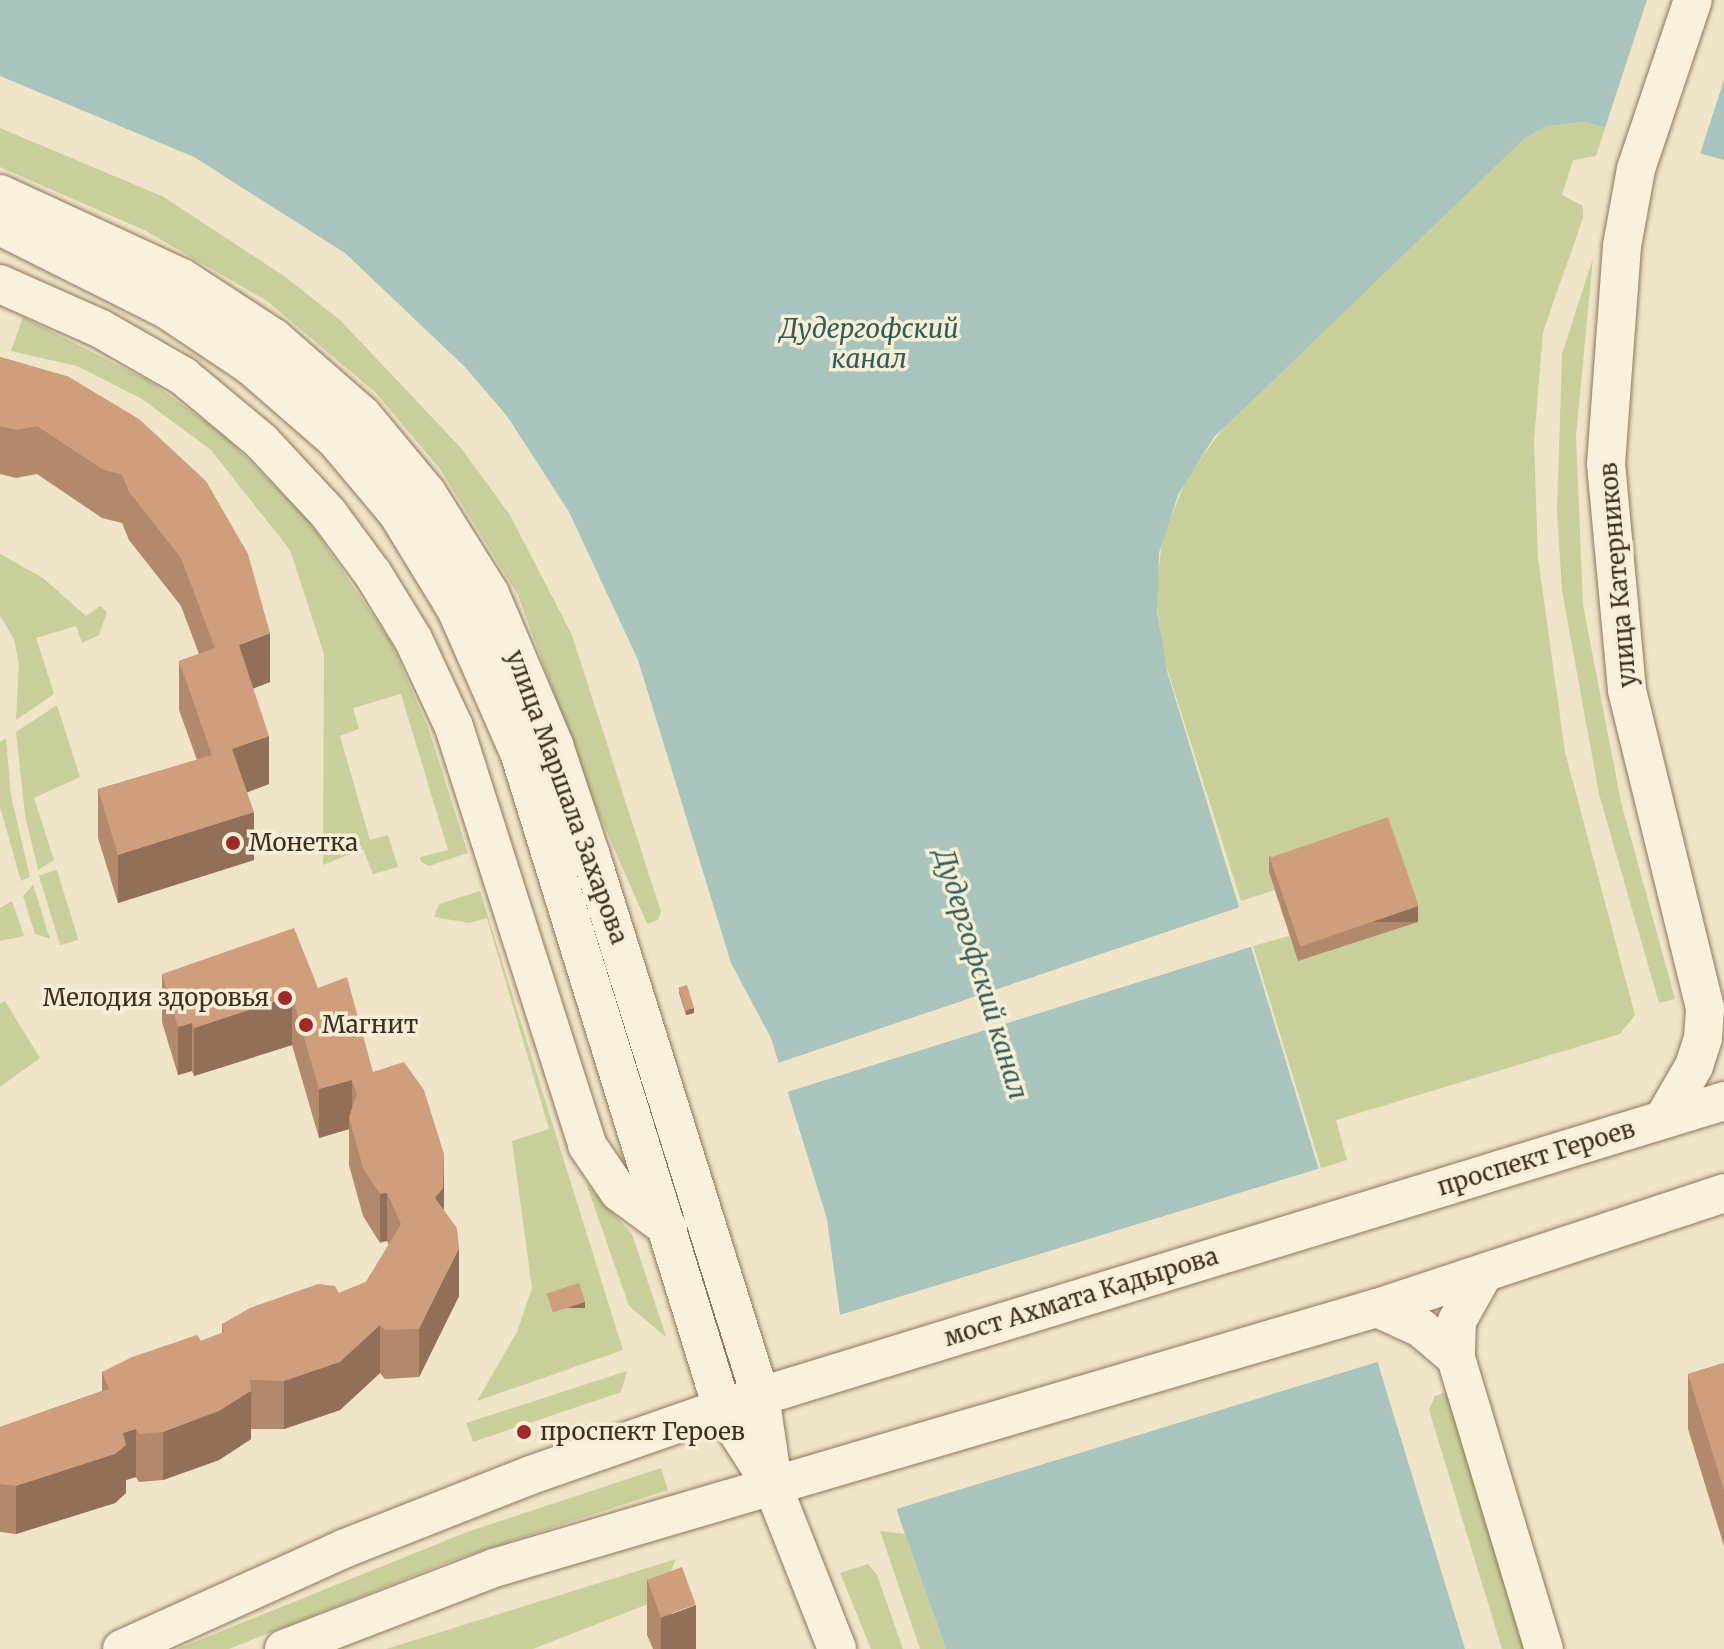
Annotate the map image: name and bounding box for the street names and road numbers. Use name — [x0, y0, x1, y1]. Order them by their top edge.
street label: улица Катерников — [1594, 461, 1642, 689]
street label: улица Маршала Захарова — [500, 646, 634, 948]
street label: проспект Героев — [1434, 1114, 1638, 1202]
street label: мост Ахмата Кадырова — [940, 1242, 1222, 1352]

